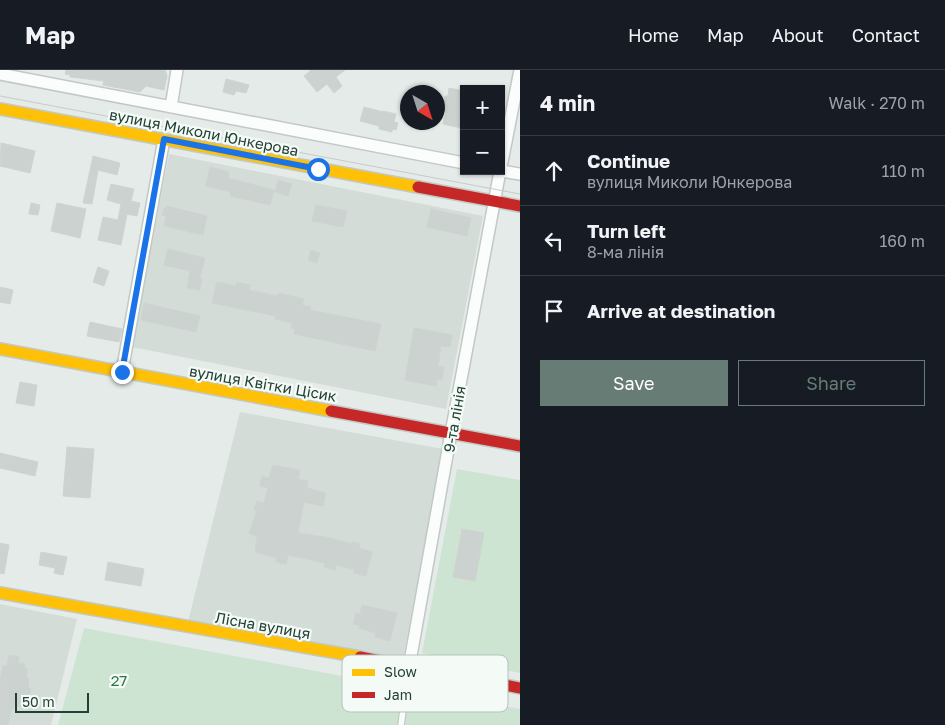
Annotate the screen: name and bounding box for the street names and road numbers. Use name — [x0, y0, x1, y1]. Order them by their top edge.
street label: вулиця Миколи Юнкерова — [108, 105, 300, 159]
street label: вулиця Квітки Цісик — [188, 361, 338, 405]
street label: 9-та лінія — [439, 384, 469, 454]
street label: Лісна вулиця — [214, 608, 312, 642]

